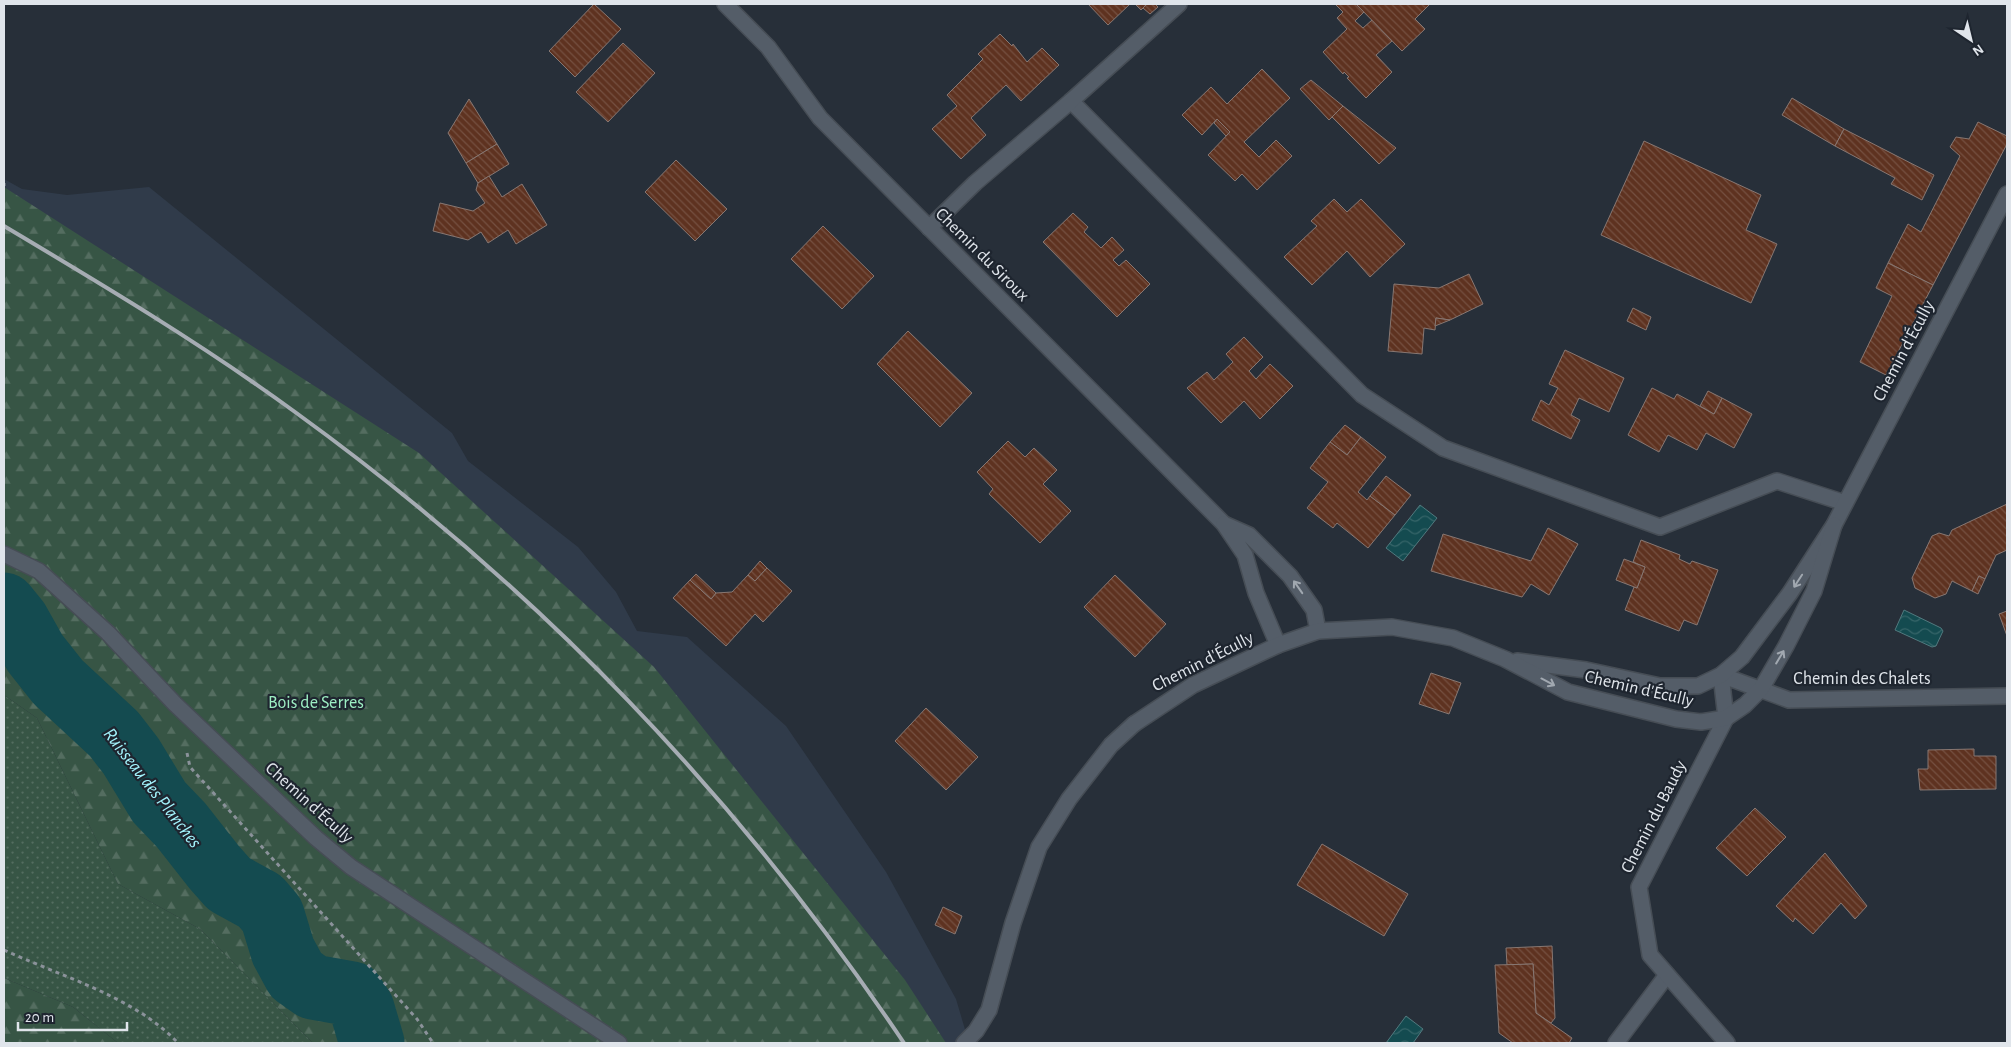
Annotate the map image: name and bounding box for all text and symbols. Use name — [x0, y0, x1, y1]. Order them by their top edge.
north arrow — [1946, 15, 1996, 65]
text: N — [1970, 41, 1986, 58]
street label: Chemin du Siroux — [932, 205, 1032, 305]
street label: Chemin d'Écully — [1867, 296, 1938, 404]
one-way arrow — [1793, 574, 1803, 588]
one-way arrow — [1293, 580, 1303, 594]
street label: Chemin d'Écully — [1148, 626, 1257, 695]
one-way arrow — [1776, 650, 1786, 664]
street label: Chemin d'Écully — [1583, 665, 1696, 710]
street label: Chemin des Chalets — [1793, 670, 1931, 688]
one-way arrow — [1541, 677, 1556, 687]
park label: Bois de Serres — [268, 694, 364, 712]
water label: Ruisseau des Planches — [99, 724, 205, 852]
street label: Chemin d'Écully — [262, 757, 359, 847]
street label: Chemin du Baudy — [1618, 758, 1690, 876]
scale bar — [18, 1000, 126, 1032]
text: 20 m — [25, 1010, 54, 1025]

